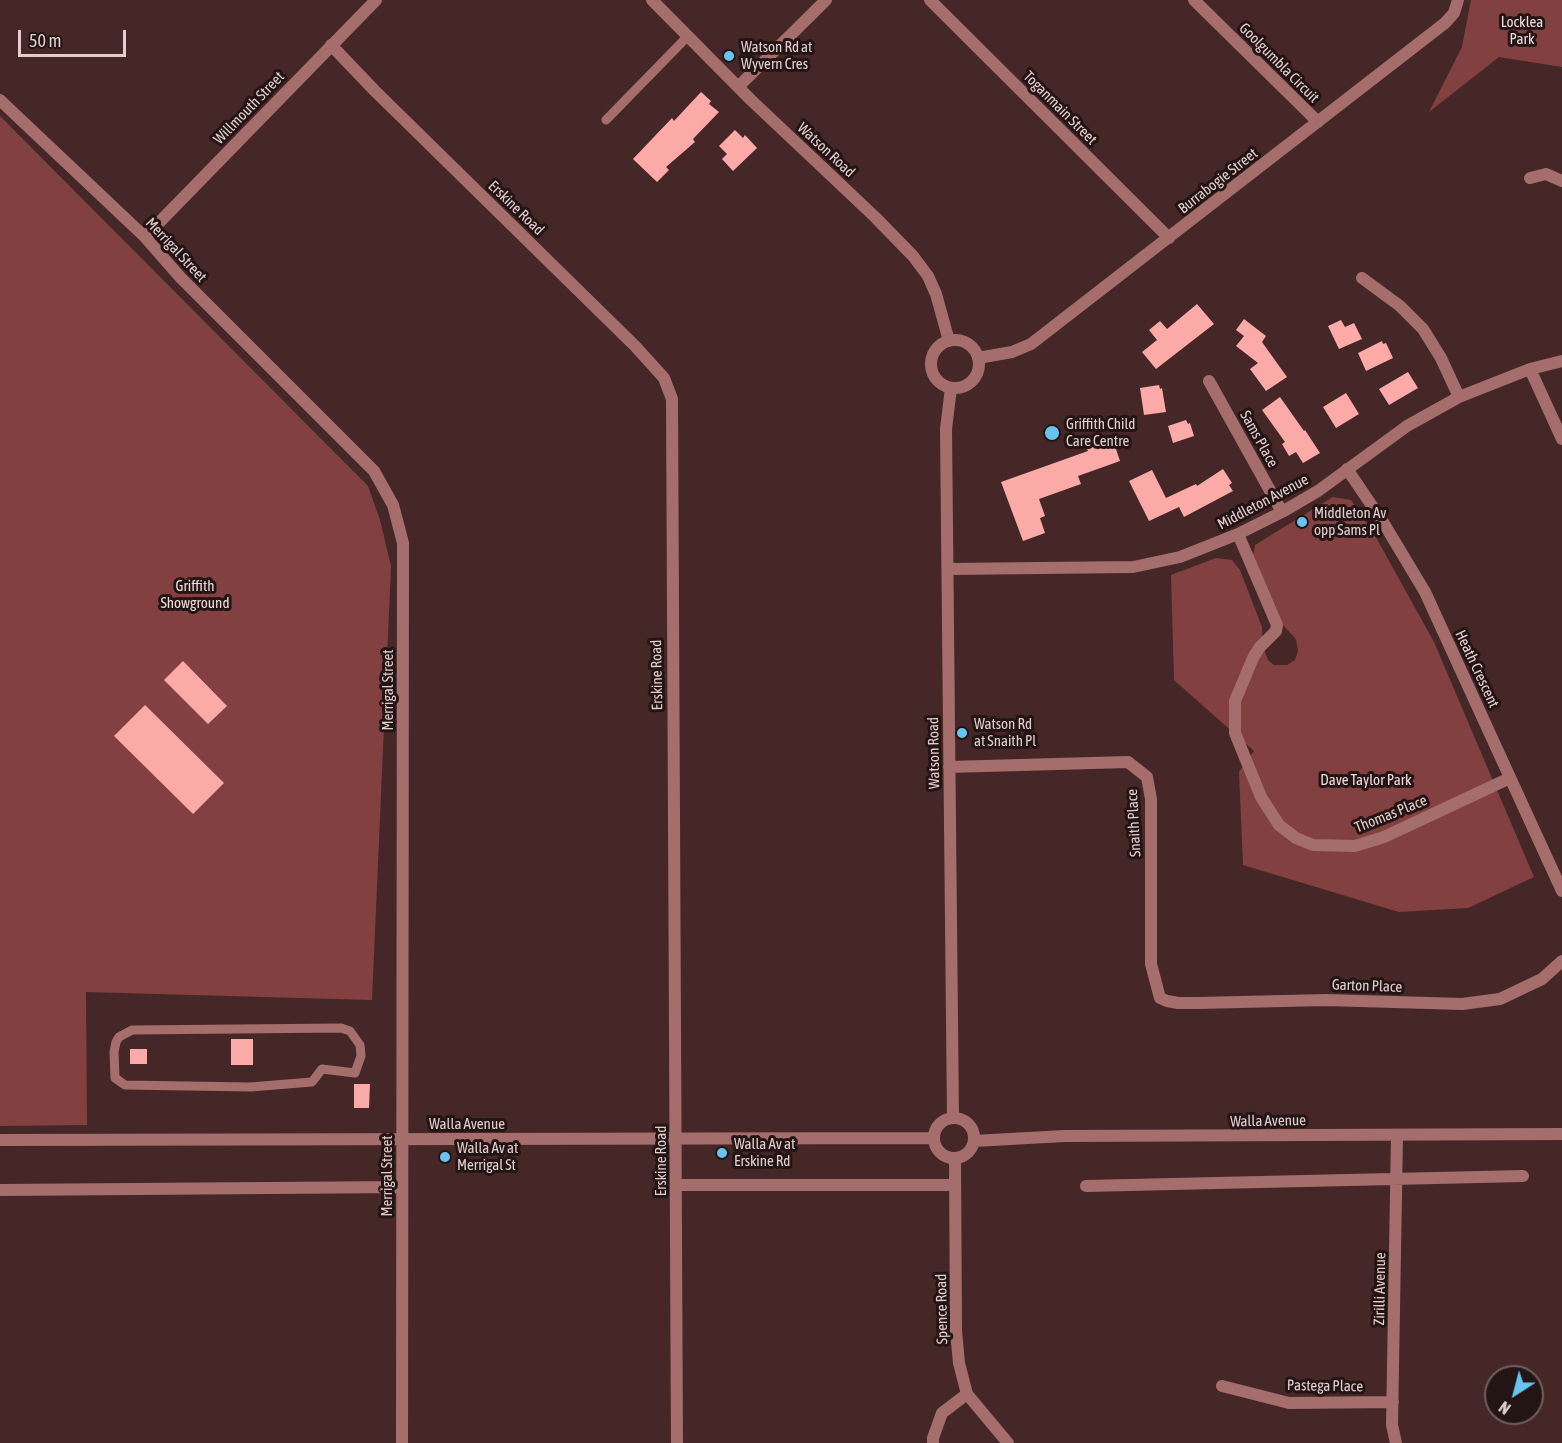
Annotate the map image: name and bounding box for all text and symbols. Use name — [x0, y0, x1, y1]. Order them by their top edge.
park label: Locklea Park — [1501, 13, 1543, 48]
scale bar — [21, 18, 129, 56]
street label: Goolgumbla Circuit — [1235, 19, 1323, 107]
text: 50 m — [29, 30, 61, 51]
place label: Watson Rd at Wyvern Cres — [741, 38, 812, 73]
marker: Watson Rd at Wyvern Cres — [722, 49, 736, 63]
street label: Toganmain Street — [1019, 67, 1101, 149]
street label: Willmouth Street — [210, 68, 288, 148]
street label: Watson Road — [794, 119, 858, 181]
street label: Burrabogie Street — [1175, 144, 1261, 218]
street label: Erskine Road — [484, 177, 548, 239]
street label: Merrigal Street — [142, 214, 210, 286]
street label: Sams Place — [1236, 407, 1282, 471]
place label: Griffith Child Care Centre — [1066, 415, 1135, 450]
marker: Griffith Child Care Centre — [1043, 424, 1061, 442]
street label: Middleton Avenue — [1214, 470, 1312, 534]
place label: Middleton Av opp Sams Pl — [1314, 504, 1386, 539]
marker: Middleton Av opp Sams Pl — [1295, 515, 1309, 529]
park label: Griffith Showground — [161, 577, 229, 612]
street label: Heath Crescent — [1451, 627, 1503, 711]
street label: Erskine Road — [647, 640, 667, 710]
street label: Merrigal Street — [379, 649, 397, 731]
place label: Watson Rd at Snaith Pl — [974, 715, 1036, 750]
street label: Watson Road — [924, 717, 944, 789]
marker: Watson Rd at Snaith Pl — [955, 726, 969, 740]
park label: Dave Taylor Park — [1320, 771, 1412, 789]
street label: Snaith Place — [1123, 788, 1145, 858]
street label: Thomas Place — [1352, 791, 1430, 837]
street label: Garton Place — [1332, 976, 1402, 996]
street label: Walla Avenue — [1230, 1111, 1306, 1131]
street label: Walla Avenue — [429, 1115, 505, 1133]
street label: Erskine Road — [652, 1126, 670, 1196]
street label: Merrigal Street — [378, 1135, 396, 1217]
place label: Walla Av at Erskine Rd — [734, 1135, 795, 1170]
place label: Walla Av at Merrigal St — [457, 1139, 518, 1174]
marker: Walla Av at Erskine Rd — [715, 1146, 729, 1160]
marker: Walla Av at Merrigal St — [438, 1150, 452, 1164]
street label: Zirilli Avenue — [1370, 1252, 1390, 1326]
street label: Spence Road — [932, 1274, 952, 1344]
north arrow — [1484, 1365, 1544, 1425]
street label: Pastega Place — [1287, 1376, 1363, 1396]
text: N — [1495, 1398, 1514, 1418]

